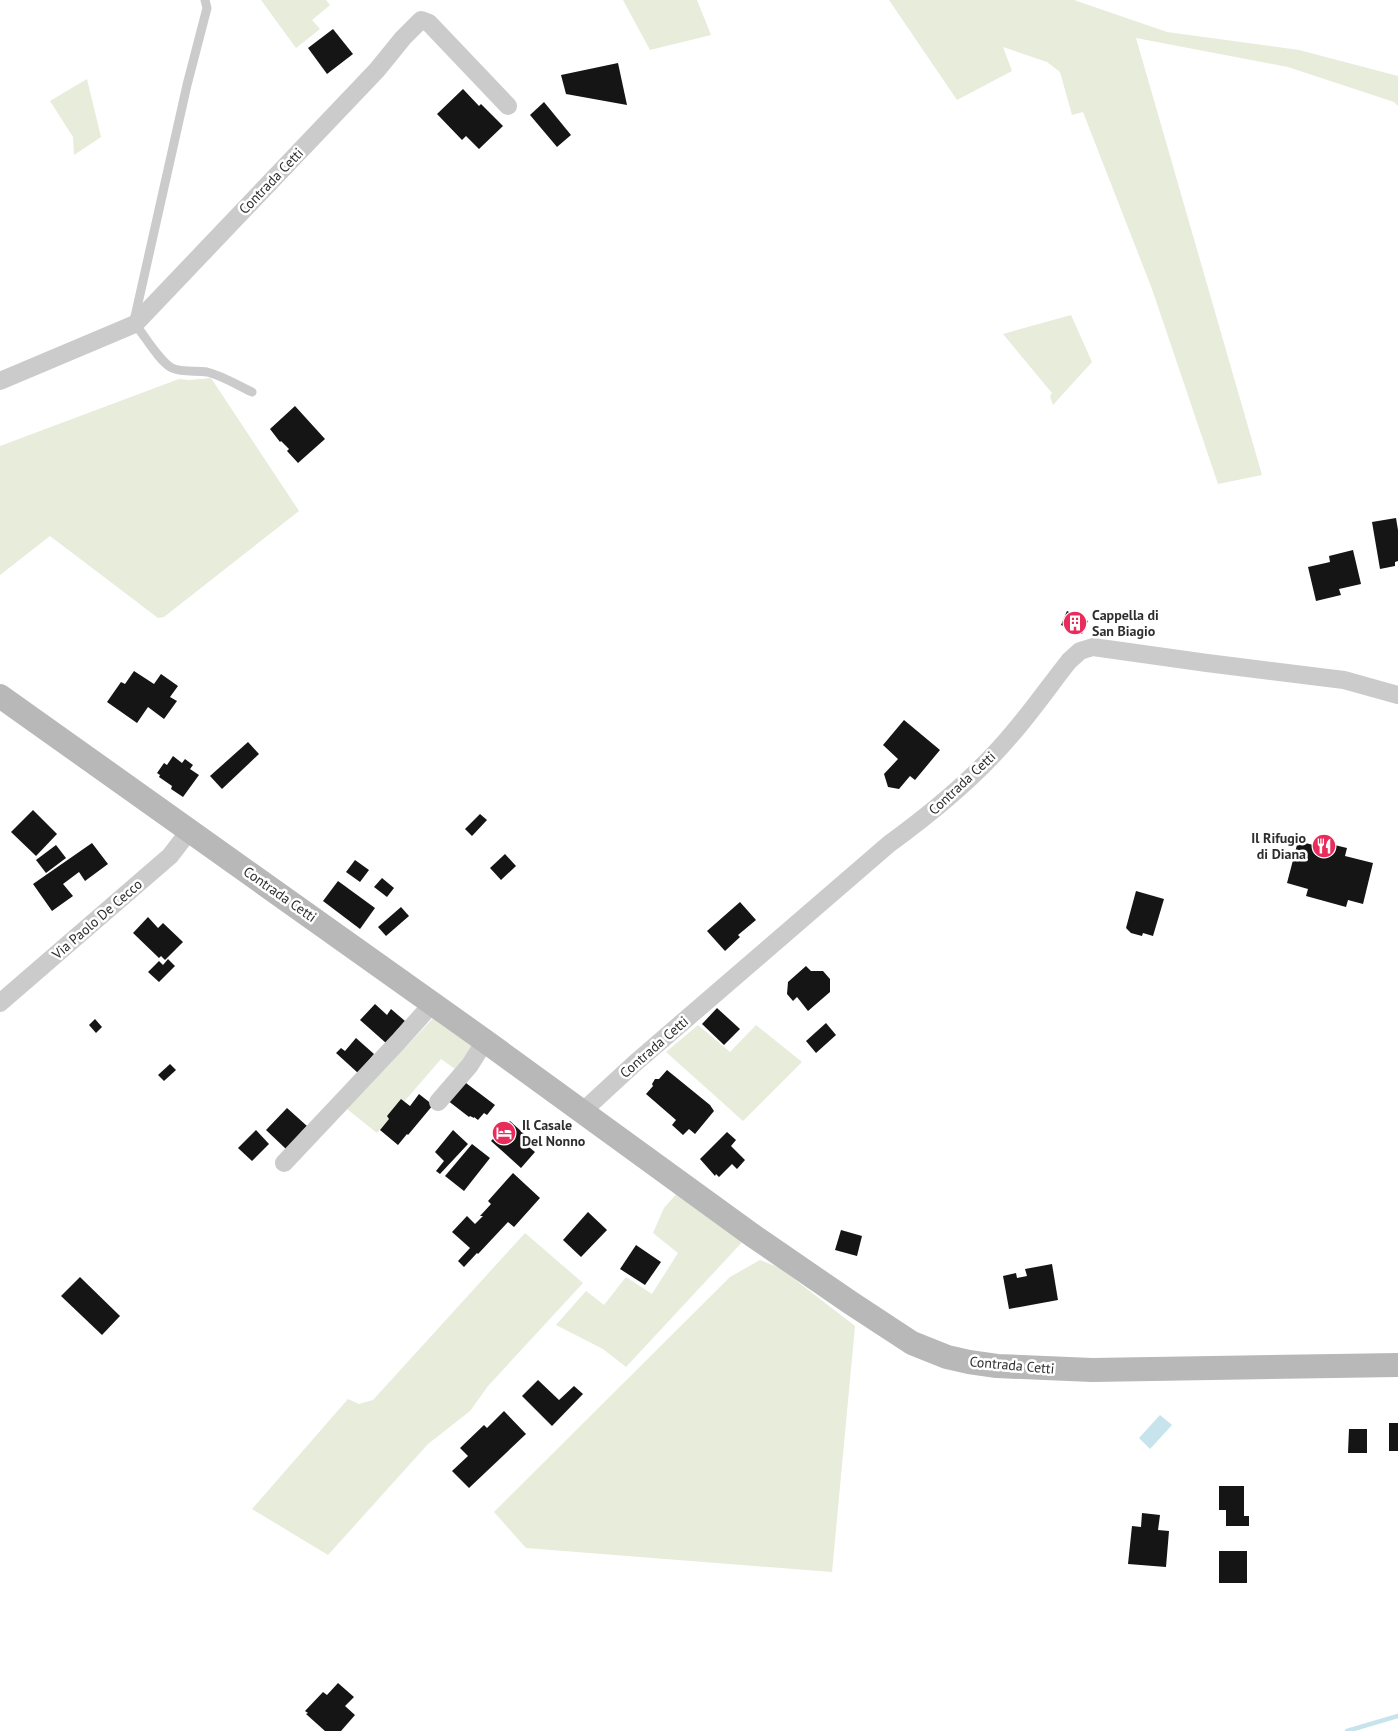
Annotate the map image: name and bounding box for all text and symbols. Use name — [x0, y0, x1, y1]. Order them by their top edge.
street label: Contrada Cetti — [235, 144, 307, 218]
place label: Cappella di San Biagio — [1092, 606, 1159, 640]
building icon: Cappella di San Biagio — [1062, 610, 1088, 636]
street label: Contrada Cetti — [925, 747, 999, 819]
place label: Il Rifugio di Diana — [1251, 829, 1306, 863]
restaurant icon: Il Rifugio di Diana — [1311, 833, 1337, 859]
street label: Contrada Cetti — [240, 862, 320, 926]
street label: Via Paolo De Cecco — [48, 875, 146, 964]
street label: Contrada Cetti — [616, 1012, 692, 1082]
place label: Il Casale Del Nonno — [522, 1116, 586, 1150]
hotel icon: Il Casale Del Nonno — [491, 1120, 517, 1146]
street label: Contrada Cetti — [969, 1352, 1055, 1378]

